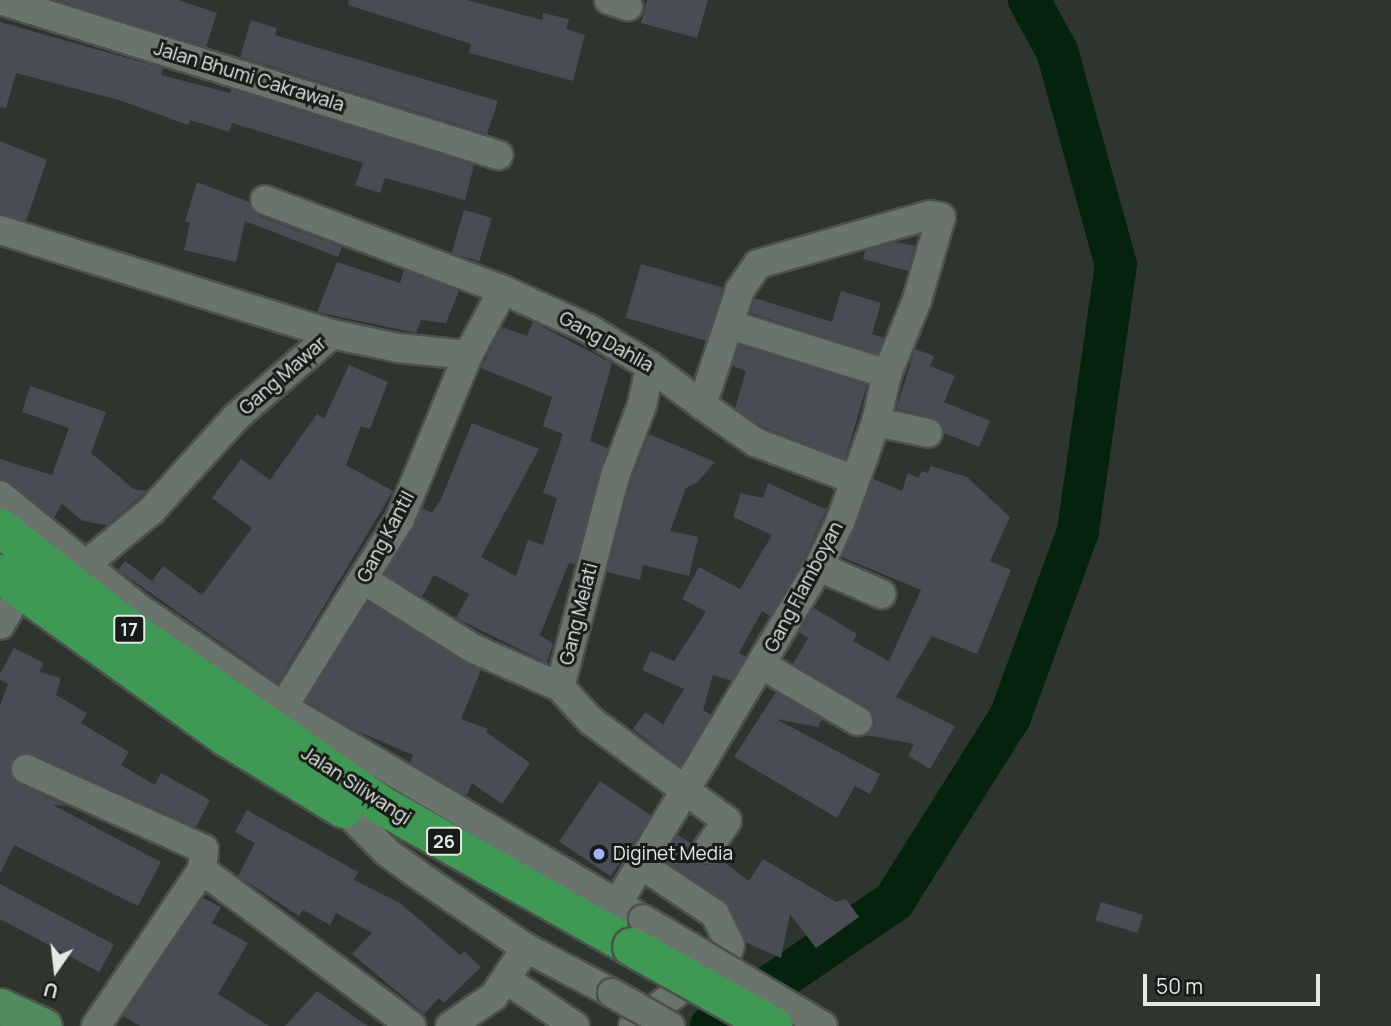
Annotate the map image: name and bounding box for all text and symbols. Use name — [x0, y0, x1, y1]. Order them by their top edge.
street label: Jalan Bhumi Cakrawala — [151, 37, 347, 117]
street label: Gang Dahlia — [555, 307, 657, 377]
street label: Gang Mawar — [235, 332, 331, 420]
street label: Gang Kantil — [352, 488, 420, 586]
street label: Gang Flamboyan — [760, 518, 848, 656]
street label: Gang Melati — [555, 561, 603, 667]
road number: 17 — [113, 614, 145, 644]
street label: Jalan Siliwangi — [297, 742, 415, 830]
road number: 26 — [425, 826, 463, 856]
place label: Diginet Media — [613, 843, 733, 865]
marker: Diginet Media — [591, 846, 607, 862]
north arrow — [21, 935, 91, 1005]
scale bar — [1146, 960, 1323, 1004]
text: 50 m — [1156, 972, 1203, 1000]
text: U — [41, 976, 61, 1005]

